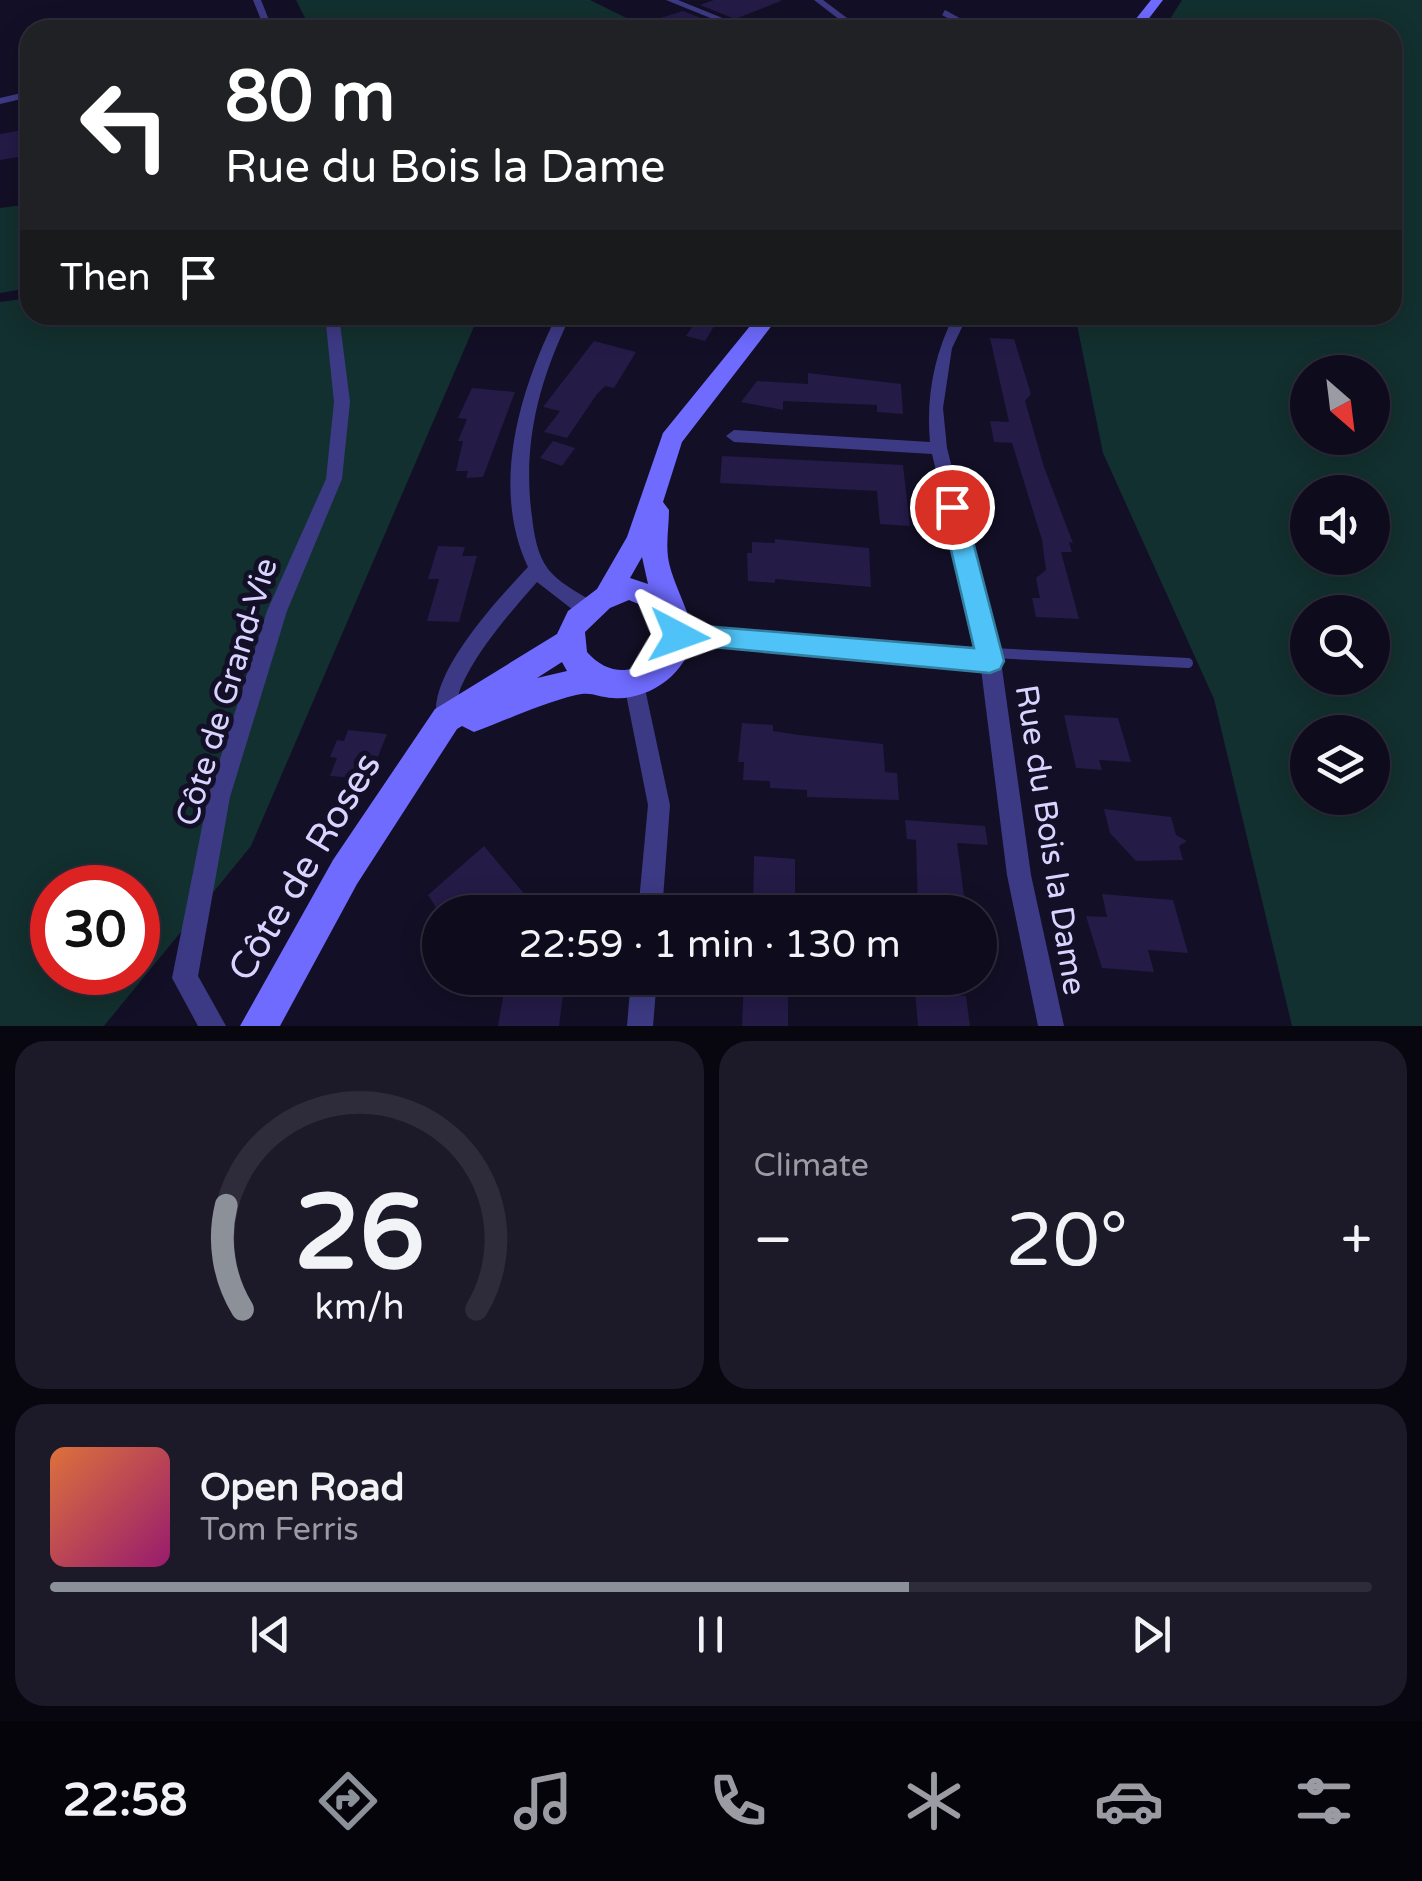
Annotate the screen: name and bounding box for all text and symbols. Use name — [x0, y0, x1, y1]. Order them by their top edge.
text: 80 m — [225, 56, 395, 140]
icon: left — [60, 60, 190, 190]
text: Rue du Bois la Dame — [225, 141, 666, 195]
icon: arrive — [171, 250, 226, 305]
text: Then — [60, 255, 151, 301]
north arrow — [1290, 355, 1390, 455]
map controls — [1290, 355, 1390, 815]
pin — [910, 465, 995, 550]
button: sound — [1290, 475, 1390, 575]
icon: arrive — [925, 480, 980, 535]
street label: Côte de Grand-Vie — [168, 553, 286, 831]
position arrow — [627, 584, 731, 688]
button: search — [1290, 595, 1390, 695]
street label: Rue du Bois la Dame — [1007, 682, 1093, 998]
button: layers — [1290, 715, 1390, 815]
street label: Côte de Roses — [219, 745, 391, 989]
speed limit sign: 30 — [30, 865, 160, 995]
text: 22:59 · 1 min · 130 m — [518, 922, 901, 968]
text: Climate — [754, 1147, 869, 1185]
text: 26 — [294, 1172, 425, 1297]
text: 20° — [1006, 1196, 1128, 1286]
text: − — [754, 1208, 793, 1274]
text: + — [1341, 1208, 1372, 1274]
text: km/h — [314, 1286, 404, 1329]
text: Open Road — [200, 1465, 405, 1511]
text: Tom Ferris — [200, 1511, 359, 1549]
icon: previous — [243, 1607, 298, 1662]
icon: pause — [683, 1607, 738, 1662]
icon: next — [1124, 1607, 1179, 1662]
icon: directions — [313, 1766, 383, 1836]
icon: music — [508, 1766, 578, 1836]
icon: phone — [703, 1766, 773, 1836]
icon: climate — [899, 1766, 969, 1836]
icon: car — [1094, 1766, 1164, 1836]
icon: filters — [1289, 1766, 1359, 1836]
text: 22:58 — [63, 1774, 187, 1828]

